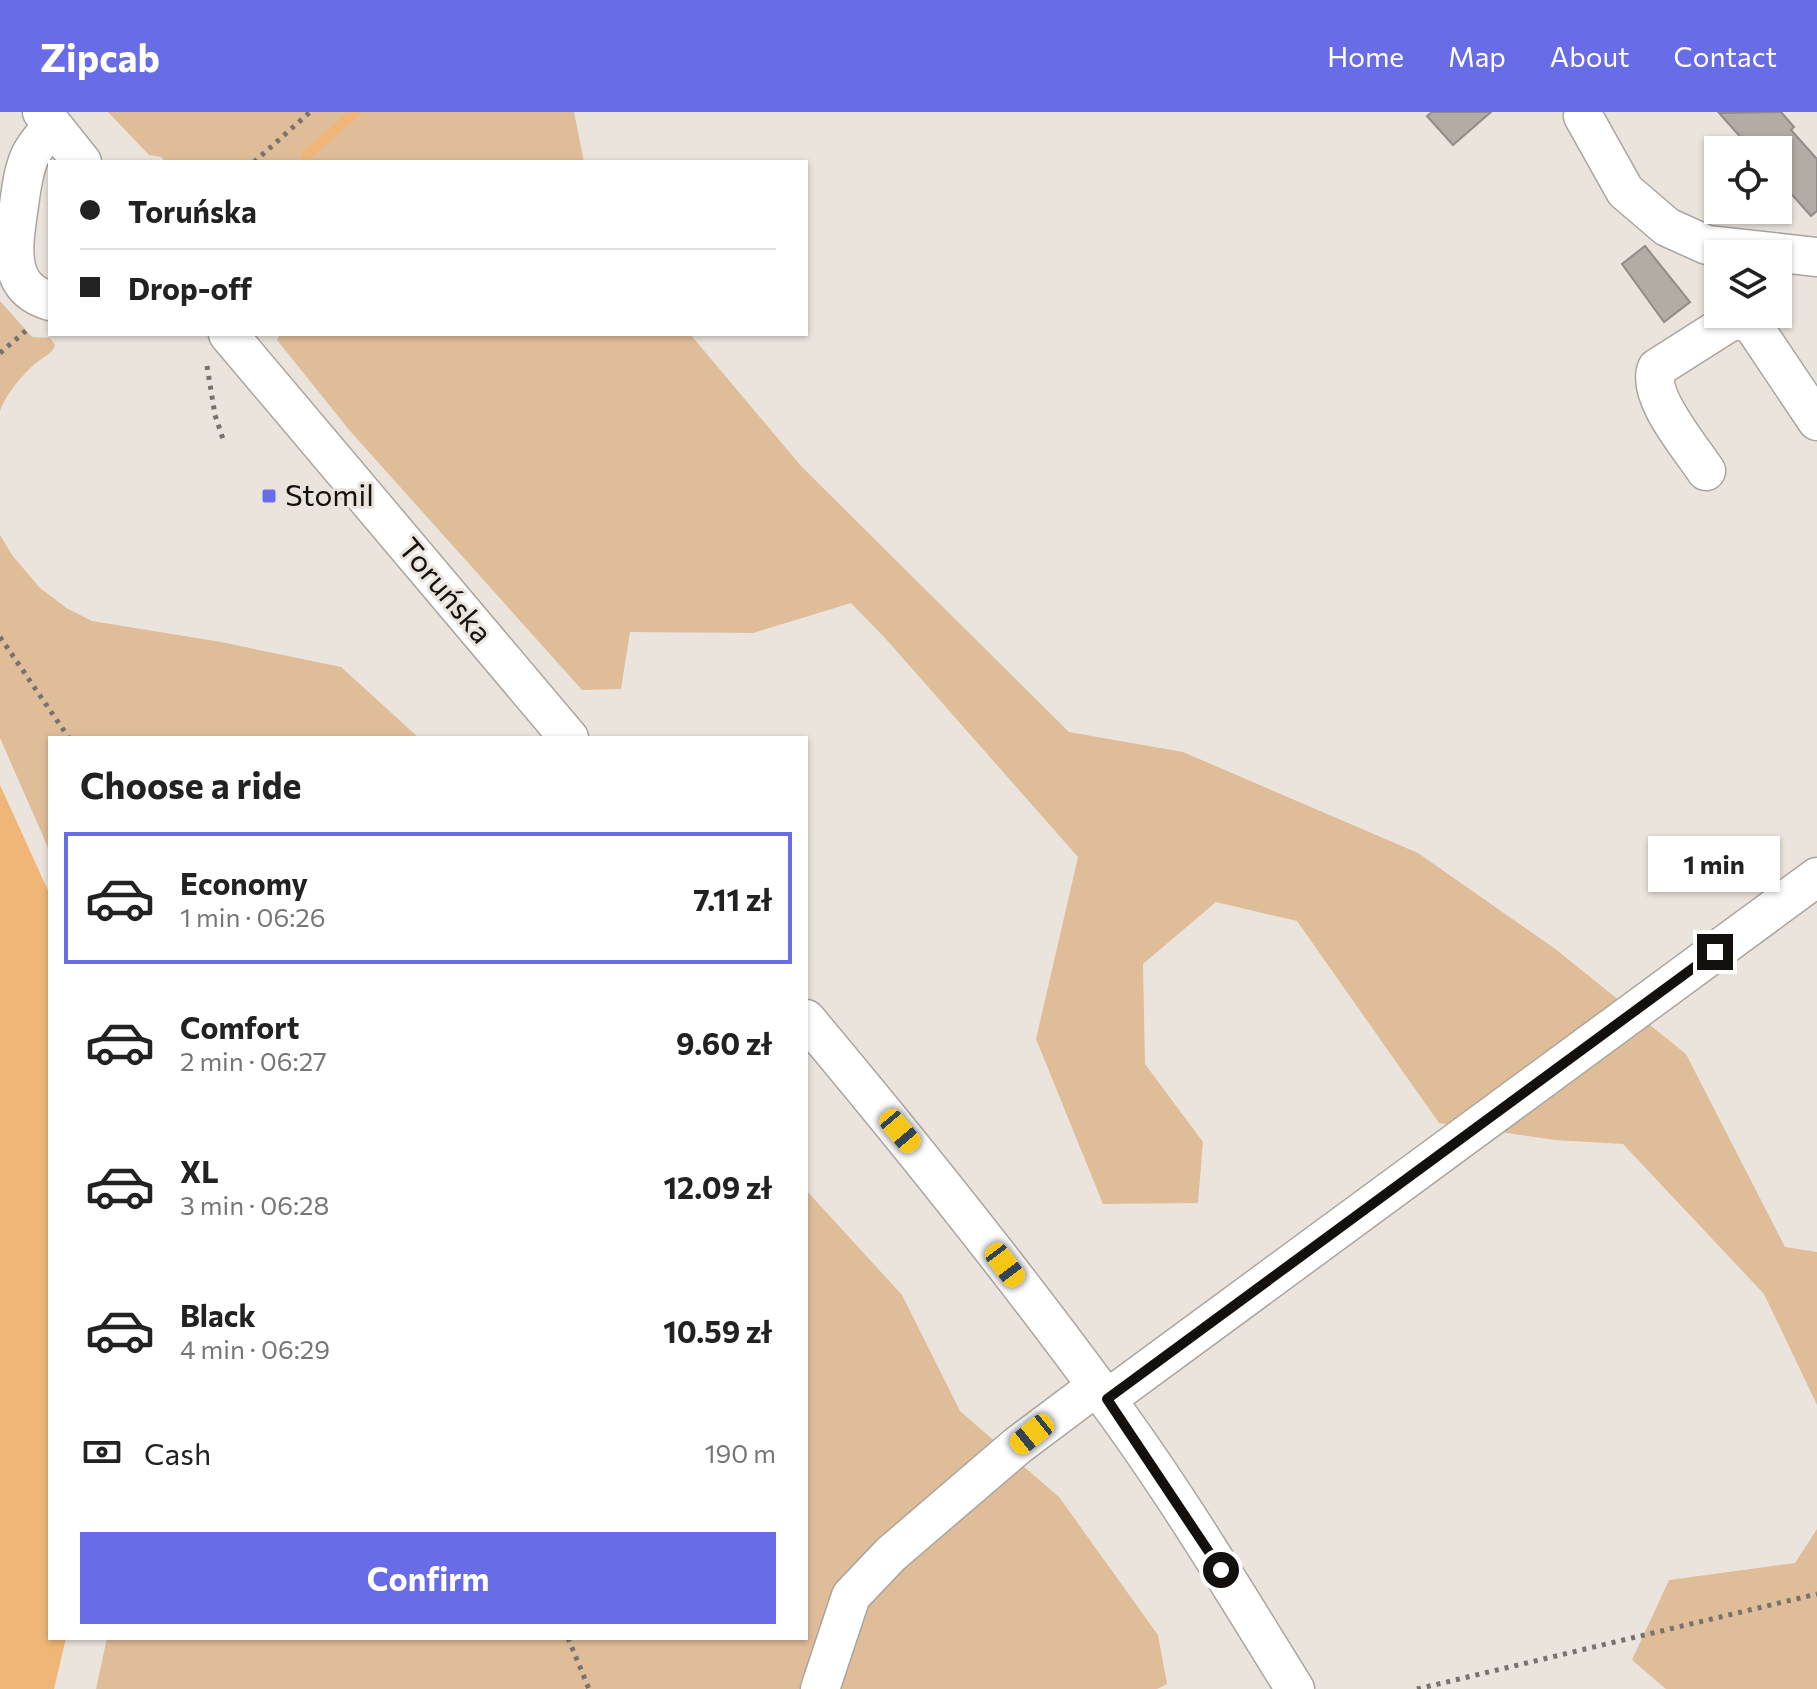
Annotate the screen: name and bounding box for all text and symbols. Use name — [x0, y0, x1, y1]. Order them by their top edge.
text: Zipcab — [40, 33, 160, 80]
text: Home — [1327, 39, 1404, 73]
text: Map — [1448, 39, 1506, 73]
text: About — [1550, 39, 1630, 73]
text: Contact — [1674, 39, 1777, 73]
map controls — [1704, 136, 1792, 328]
button: locate — [1704, 136, 1792, 224]
text: Toruńska — [128, 192, 257, 229]
button: layers — [1704, 240, 1792, 328]
text: Drop-off — [128, 269, 252, 306]
place label: Stomil — [285, 475, 374, 512]
marker: Stomil — [260, 487, 278, 505]
street label: Toruńska — [392, 529, 502, 650]
text: Choose a ride — [80, 762, 301, 806]
callout: 1 min — [1649, 836, 1781, 892]
text: 1 min — [1683, 848, 1745, 879]
icon: car — [84, 862, 156, 934]
text: Economy — [180, 864, 308, 901]
text: 7.11 zł — [693, 880, 772, 917]
text: 1 min · 06:26 — [180, 901, 325, 932]
route end — [1697, 934, 1733, 970]
icon: car — [84, 1006, 156, 1078]
text: Comfort — [180, 1008, 299, 1045]
text: 9.60 zł — [676, 1024, 772, 1061]
text: 2 min · 06:27 — [180, 1045, 327, 1076]
car — [875, 1105, 925, 1157]
icon: car — [84, 1150, 156, 1222]
text: XL — [180, 1152, 219, 1189]
text: 12.09 zł — [664, 1168, 772, 1205]
text: 3 min · 06:28 — [180, 1189, 329, 1220]
car — [981, 1239, 1029, 1291]
icon: car — [84, 1294, 156, 1366]
text: Black — [180, 1296, 256, 1333]
text: 10.59 zł — [663, 1312, 772, 1349]
text: 4 min · 06:29 — [180, 1333, 330, 1364]
car — [1006, 1410, 1058, 1458]
icon: cash — [80, 1430, 124, 1474]
text: Cash — [144, 1434, 211, 1471]
text: 190 m — [704, 1437, 776, 1468]
button: Confirm — [80, 1532, 776, 1624]
route start — [1203, 1552, 1239, 1588]

